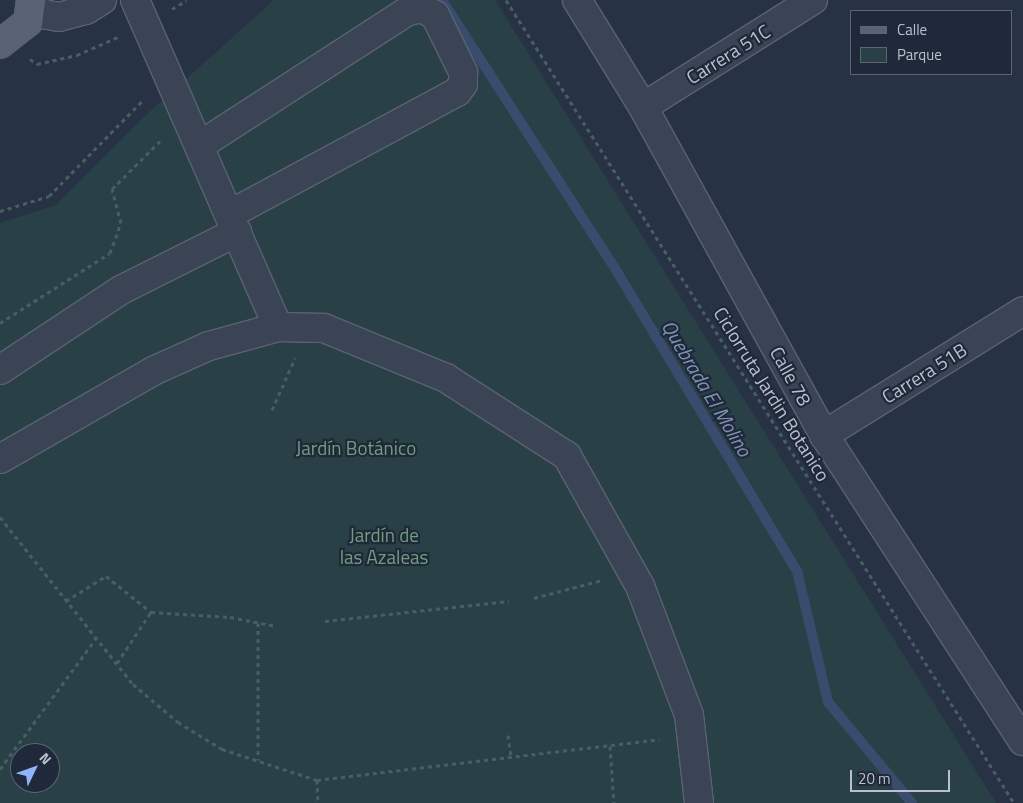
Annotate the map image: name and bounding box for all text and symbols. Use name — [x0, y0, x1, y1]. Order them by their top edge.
legend — [850, 10, 1013, 75]
text: Calle — [897, 18, 927, 41]
street label: Carrera 51C — [682, 19, 774, 89]
text: Parque — [897, 43, 942, 66]
street label: Ciclorruta Jardin Botanico — [709, 303, 835, 485]
water label: Quebrada El Molino — [657, 316, 757, 460]
street label: Carrera 51B — [877, 338, 971, 408]
street label: Calle 78 — [766, 343, 816, 409]
park label: Jardín Botánico — [296, 437, 416, 459]
park label: Jardín de las Azaleas — [340, 524, 428, 568]
north arrow — [10, 743, 60, 793]
text: N — [35, 748, 57, 769]
scale bar — [853, 760, 953, 792]
text: 20 m — [858, 767, 891, 790]

